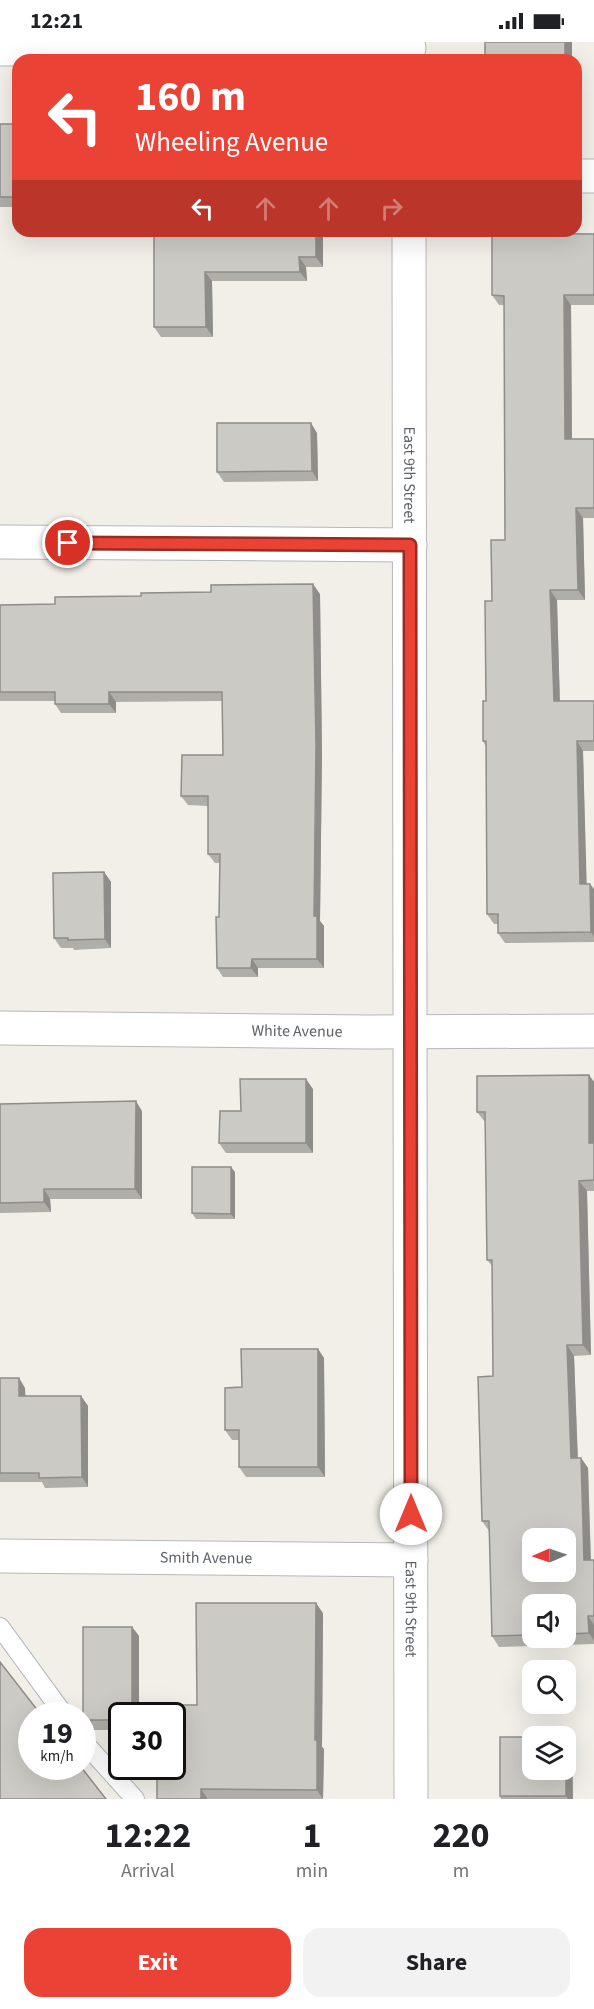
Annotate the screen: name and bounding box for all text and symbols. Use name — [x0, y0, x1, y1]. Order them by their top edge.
text: 12:21 — [30, 5, 83, 37]
text: 160 m — [135, 67, 246, 127]
icon: left — [36, 78, 114, 156]
text: Wheeling Avenue — [135, 123, 328, 162]
icon: left — [186, 192, 219, 225]
icon: ahead — [249, 192, 282, 225]
icon: ahead — [312, 192, 345, 225]
icon: right — [375, 192, 408, 225]
street label: East 9th Street — [398, 427, 420, 524]
pin — [42, 517, 93, 568]
icon: arrive — [51, 526, 84, 559]
street label: White Avenue — [251, 1020, 343, 1043]
position arrow — [379, 1482, 443, 1546]
north arrow — [522, 1528, 576, 1582]
map controls — [522, 1528, 576, 1780]
street label: Smith Avenue — [160, 1547, 252, 1569]
street label: East 9th Street — [400, 1561, 422, 1658]
button: sound — [522, 1594, 576, 1648]
button: search — [522, 1660, 576, 1714]
speed limit sign: 30 — [108, 1702, 186, 1780]
text: 19 — [41, 1712, 73, 1755]
button: layers — [522, 1726, 576, 1780]
text: km/h — [40, 1746, 74, 1767]
text: 12:22 — [104, 1810, 191, 1861]
text: 1 — [302, 1810, 321, 1861]
text: 220 — [433, 1810, 490, 1861]
text: Arrival — [121, 1857, 175, 1885]
text: min — [296, 1857, 328, 1885]
text: m — [453, 1857, 469, 1885]
button: Exit — [24, 1928, 291, 1997]
button: Share — [303, 1928, 570, 1997]

